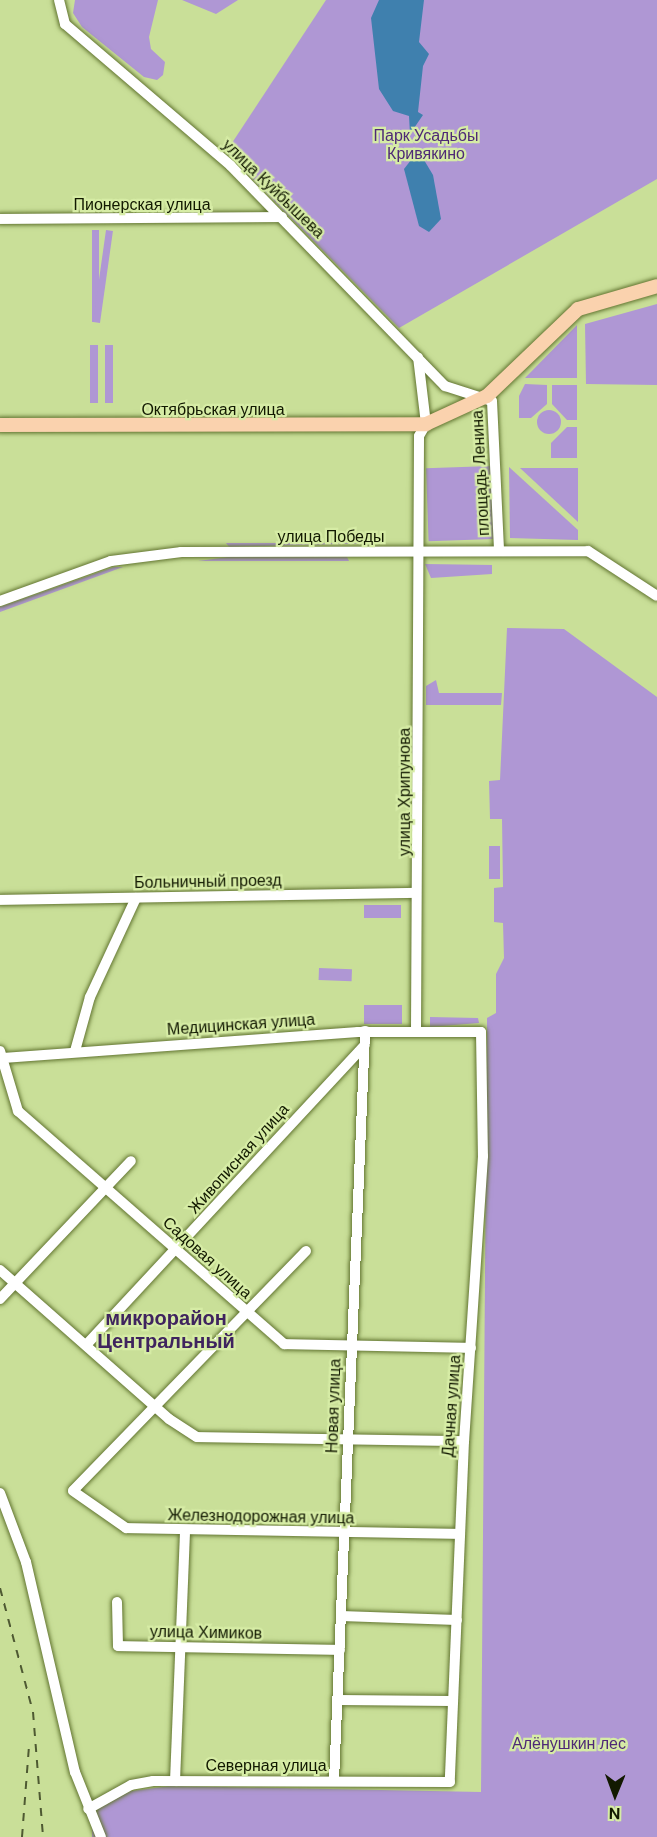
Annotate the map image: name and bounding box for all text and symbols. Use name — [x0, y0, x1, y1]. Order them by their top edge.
park label: Парк Усадьбы Кривякино — [374, 126, 478, 164]
street label: улица Куйбышева — [218, 136, 328, 242]
street label: Пионерская улица — [73, 195, 211, 215]
street label: Октябрьская улица — [141, 400, 285, 420]
street label: площадь Ленина — [468, 410, 494, 536]
street label: улица Победы — [277, 527, 385, 547]
street label: улица Хрипунова — [395, 728, 415, 856]
street label: Больничный проезд — [134, 871, 282, 893]
street label: Медицинская улица — [166, 1010, 316, 1040]
street label: Живописная улица — [185, 1100, 293, 1218]
street label: Садовая улица — [159, 1213, 255, 1303]
district label: микрорайон Центральный — [97, 1307, 235, 1354]
street label: Дачная улица — [439, 1354, 465, 1458]
street label: Новая улица — [323, 1358, 345, 1454]
street label: Железнодорожная улица — [167, 1506, 355, 1528]
street label: улица Химиков — [150, 1622, 262, 1644]
park label: Алёнушкин лес — [512, 1734, 626, 1754]
street label: Северная улица — [205, 1756, 327, 1776]
north arrow — [585, 1765, 645, 1825]
text: N — [609, 1803, 621, 1824]

